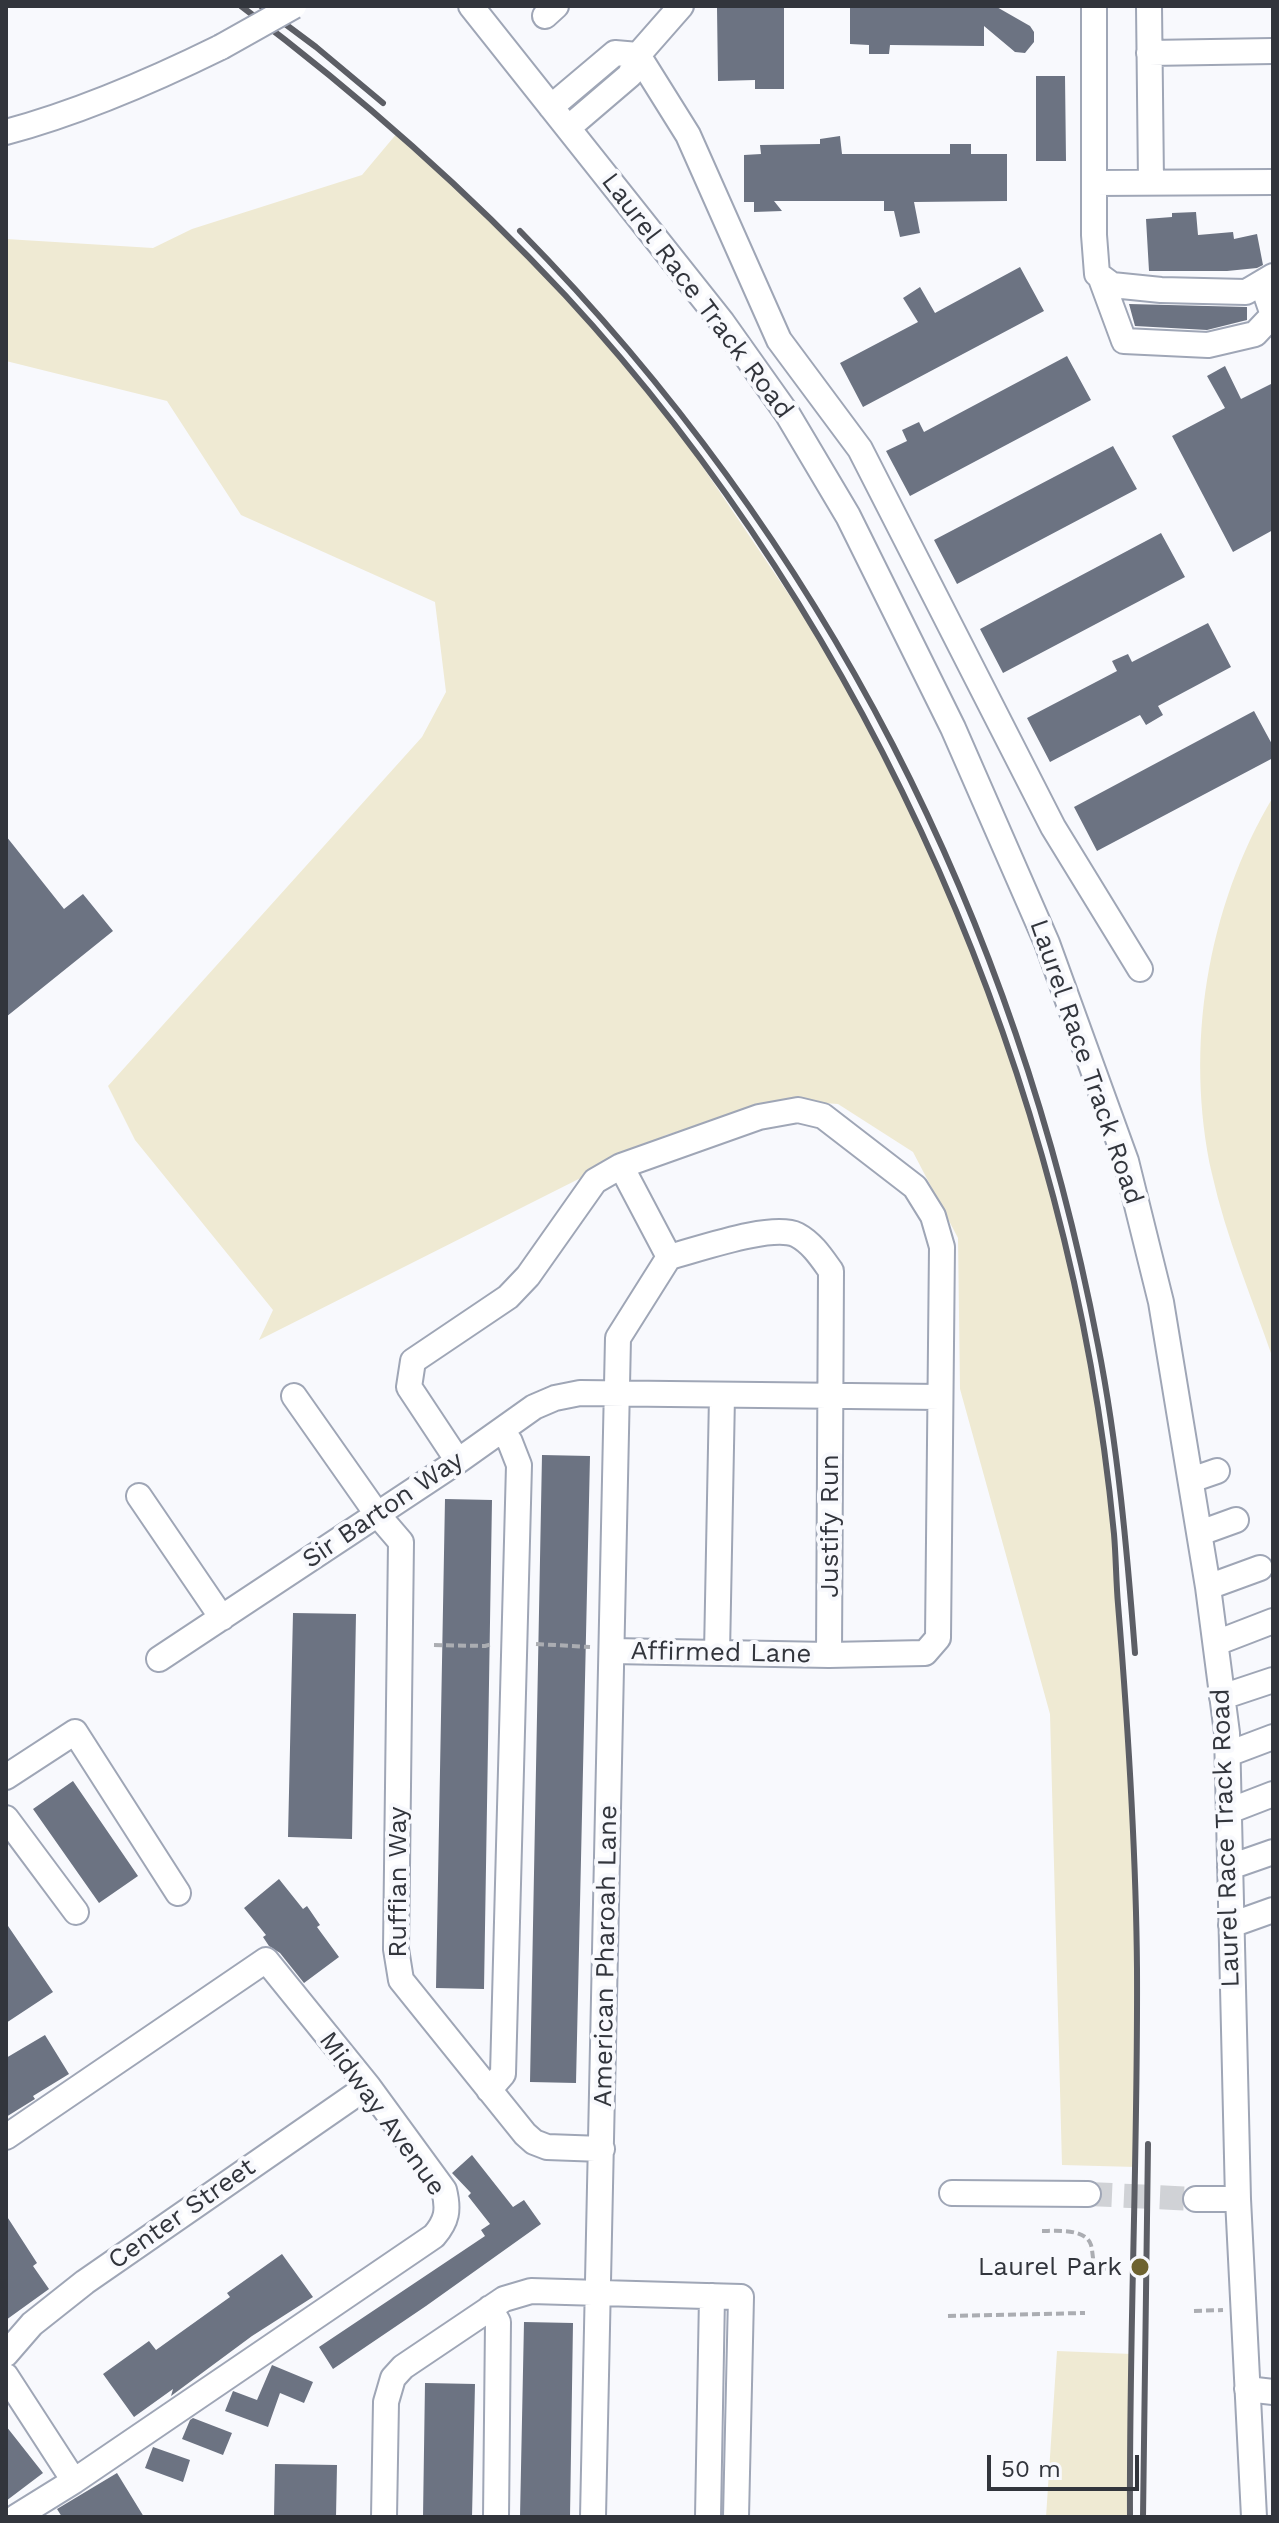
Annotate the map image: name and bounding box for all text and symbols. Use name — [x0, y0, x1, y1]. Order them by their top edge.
street label: Laurel Race Track Road — [594, 167, 800, 425]
street label: Laurel Race Track Road — [1023, 915, 1149, 1209]
street label: Sir Barton Way — [297, 1445, 469, 1575]
street label: Justify Run — [814, 1454, 846, 1598]
street label: Affirmed Lane — [630, 1636, 812, 1670]
street label: Laurel Race Track Road — [1205, 1688, 1247, 1988]
street label: American Pharoah Lane — [588, 1805, 624, 2107]
street label: Ruffian Way — [382, 1806, 414, 1958]
street label: Midway Avenue — [312, 2026, 452, 2202]
street label: Center Street — [102, 2152, 262, 2276]
place label: Laurel Park — [978, 2251, 1122, 2283]
marker: Laurel Park — [1129, 2256, 1151, 2278]
scale bar — [991, 2439, 1143, 2489]
text: 50 m — [1001, 2455, 1061, 2483]

